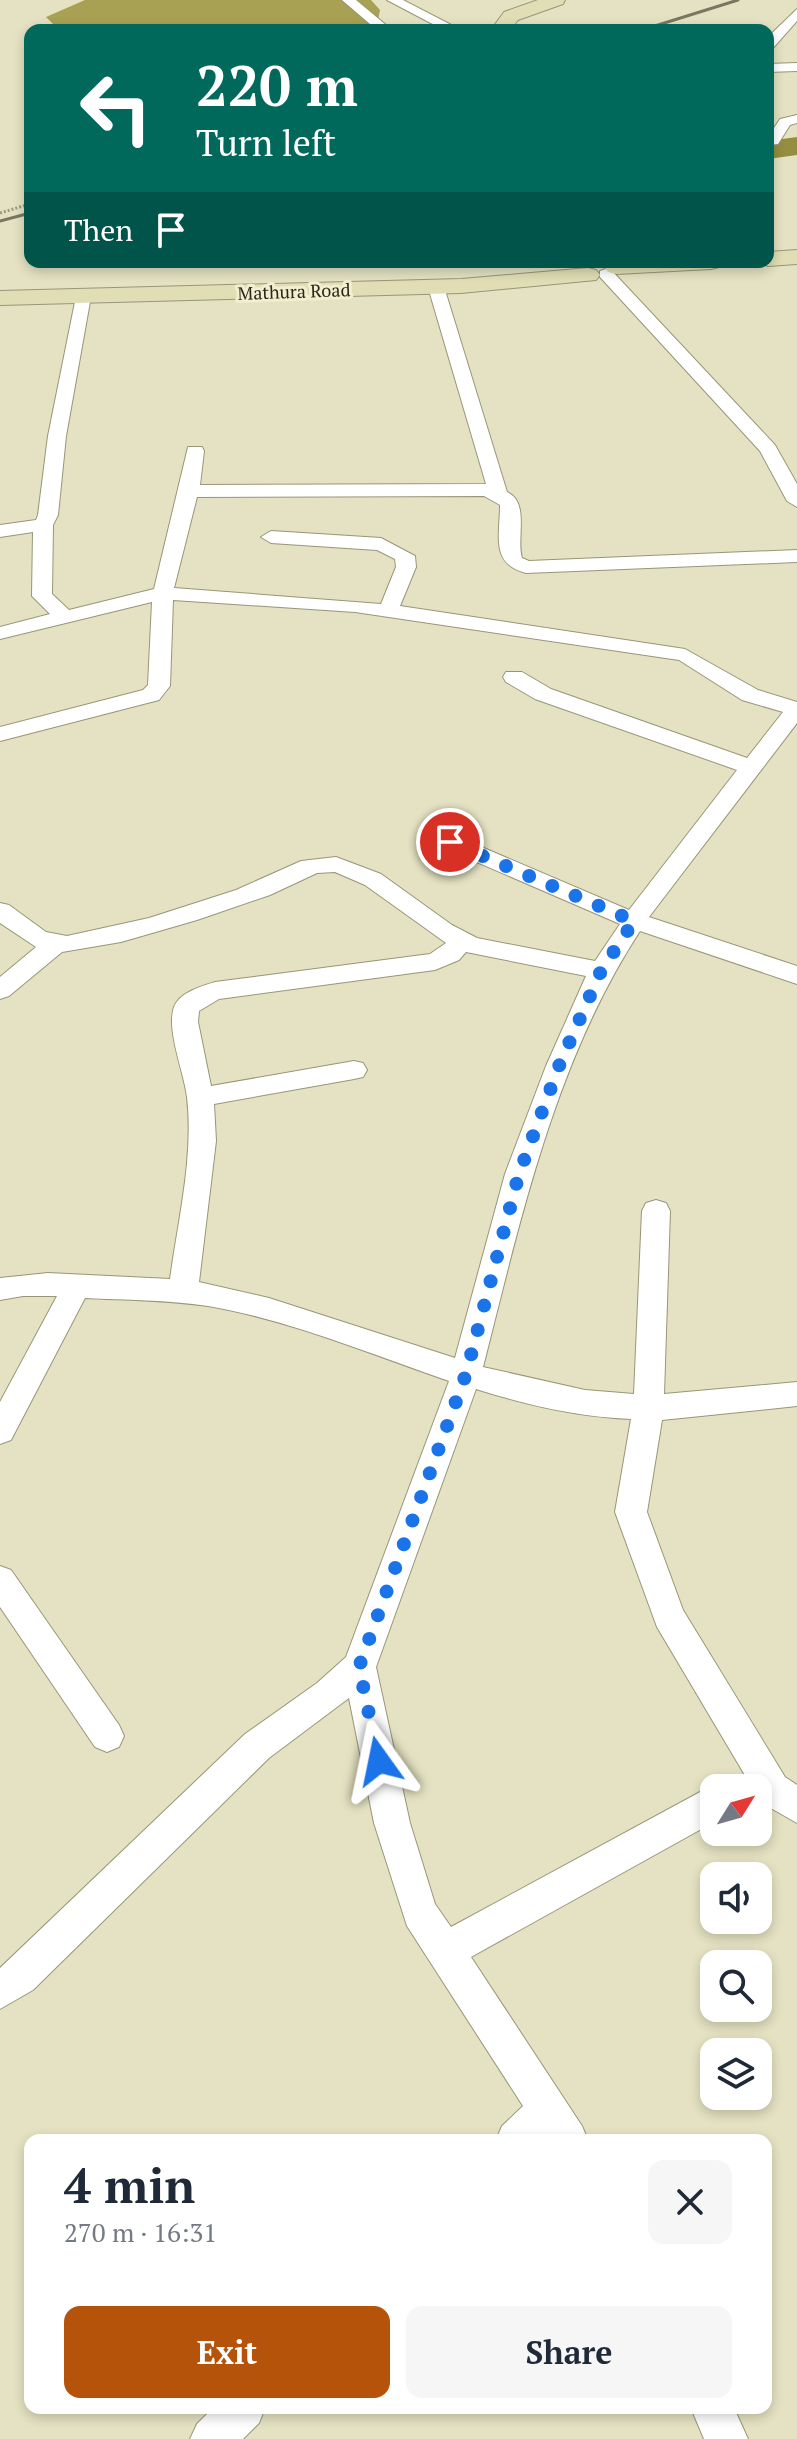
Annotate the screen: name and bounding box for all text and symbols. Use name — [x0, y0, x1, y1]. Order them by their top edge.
text: 220 m — [196, 48, 358, 122]
icon: left — [64, 56, 168, 160]
text: Turn left — [196, 119, 336, 166]
icon: arrive — [149, 208, 193, 252]
text: Then — [64, 210, 133, 250]
street label: Mathura Road — [237, 277, 351, 305]
pin — [416, 808, 484, 876]
icon: arrive — [428, 820, 472, 864]
position arrow — [337, 1719, 421, 1803]
north arrow — [700, 1774, 772, 1846]
map controls — [700, 1774, 772, 2110]
button: sound — [700, 1862, 772, 1934]
button: search — [700, 1950, 772, 2022]
button: layers — [700, 2038, 772, 2110]
text: 4 min — [64, 2153, 195, 2217]
button: close — [648, 2160, 732, 2244]
text: 270 m · 16:31 — [64, 2215, 217, 2249]
button: Exit — [64, 2306, 390, 2398]
button: Share — [406, 2306, 732, 2398]

